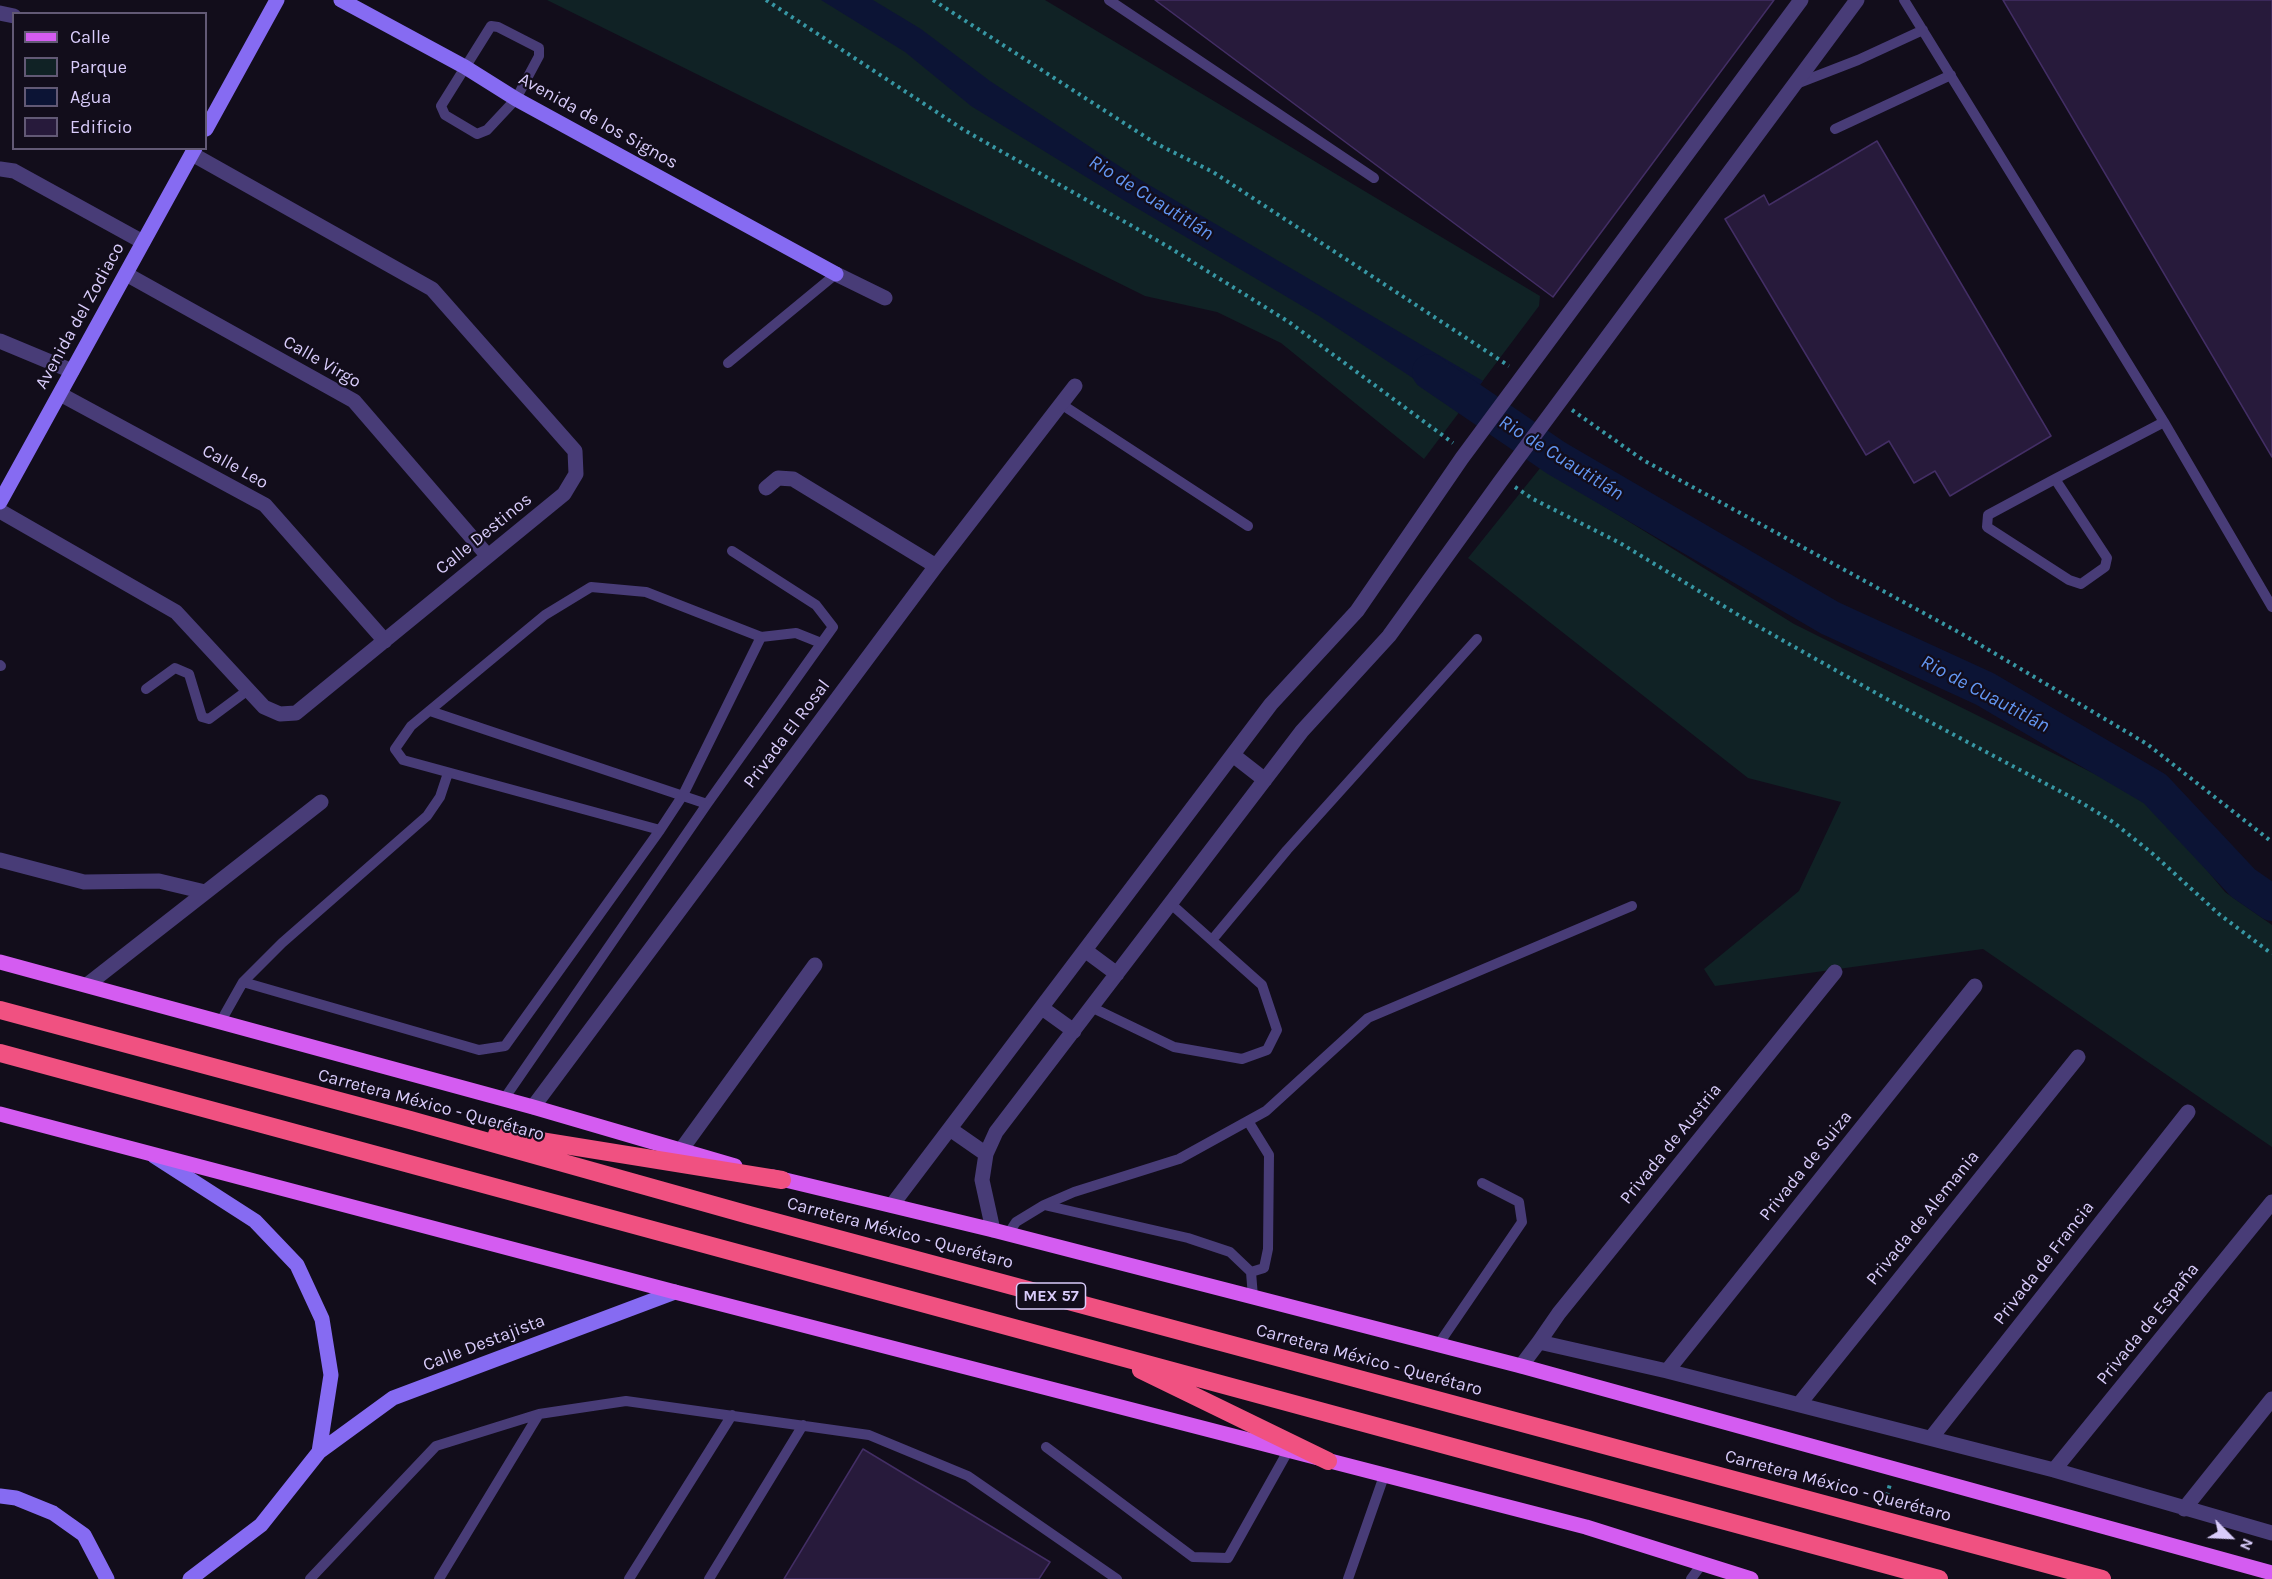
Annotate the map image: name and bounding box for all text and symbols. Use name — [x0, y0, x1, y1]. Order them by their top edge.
legend — [12, 12, 207, 150]
text: Calle — [70, 26, 110, 48]
text: Parque — [70, 56, 127, 78]
street label: Avenida de los Signos — [515, 68, 681, 174]
text: Agua — [70, 86, 111, 108]
text: Edificio — [70, 116, 132, 138]
water label: Rio de Cuautitlán — [1084, 150, 1218, 246]
street label: Avenida del Zodiaco — [31, 239, 129, 393]
street label: Calle Virgo — [279, 331, 365, 393]
water label: Rio de Cuautitlán — [1494, 410, 1628, 506]
street label: Calle Leo — [198, 440, 272, 494]
street label: Calle Destinos — [432, 489, 536, 579]
water label: Rio de Cuautitlán — [1916, 650, 2054, 738]
street label: Privada El Rosal — [739, 675, 835, 793]
street label: Carretera México - Querétaro — [315, 1064, 547, 1146]
street label: Privada de Austria — [1616, 1079, 1726, 1209]
street label: Privada de Suiza — [1755, 1107, 1857, 1225]
street label: Privada de Alemania — [1862, 1146, 1984, 1290]
street label: Carretera México - Querétaro — [784, 1192, 1016, 1274]
street label: Privada de Francia — [1989, 1197, 2099, 1329]
street label: Privada de España — [2092, 1259, 2204, 1389]
road number: MEX 57 — [1016, 1283, 1086, 1309]
street label: Calle Destajista — [420, 1310, 548, 1376]
street label: Carretera México - Querétaro — [1253, 1319, 1485, 1401]
street label: Carretera México - Querétaro — [1722, 1445, 1954, 1527]
north arrow — [2200, 1507, 2260, 1567]
text: N — [2236, 1535, 2258, 1554]

